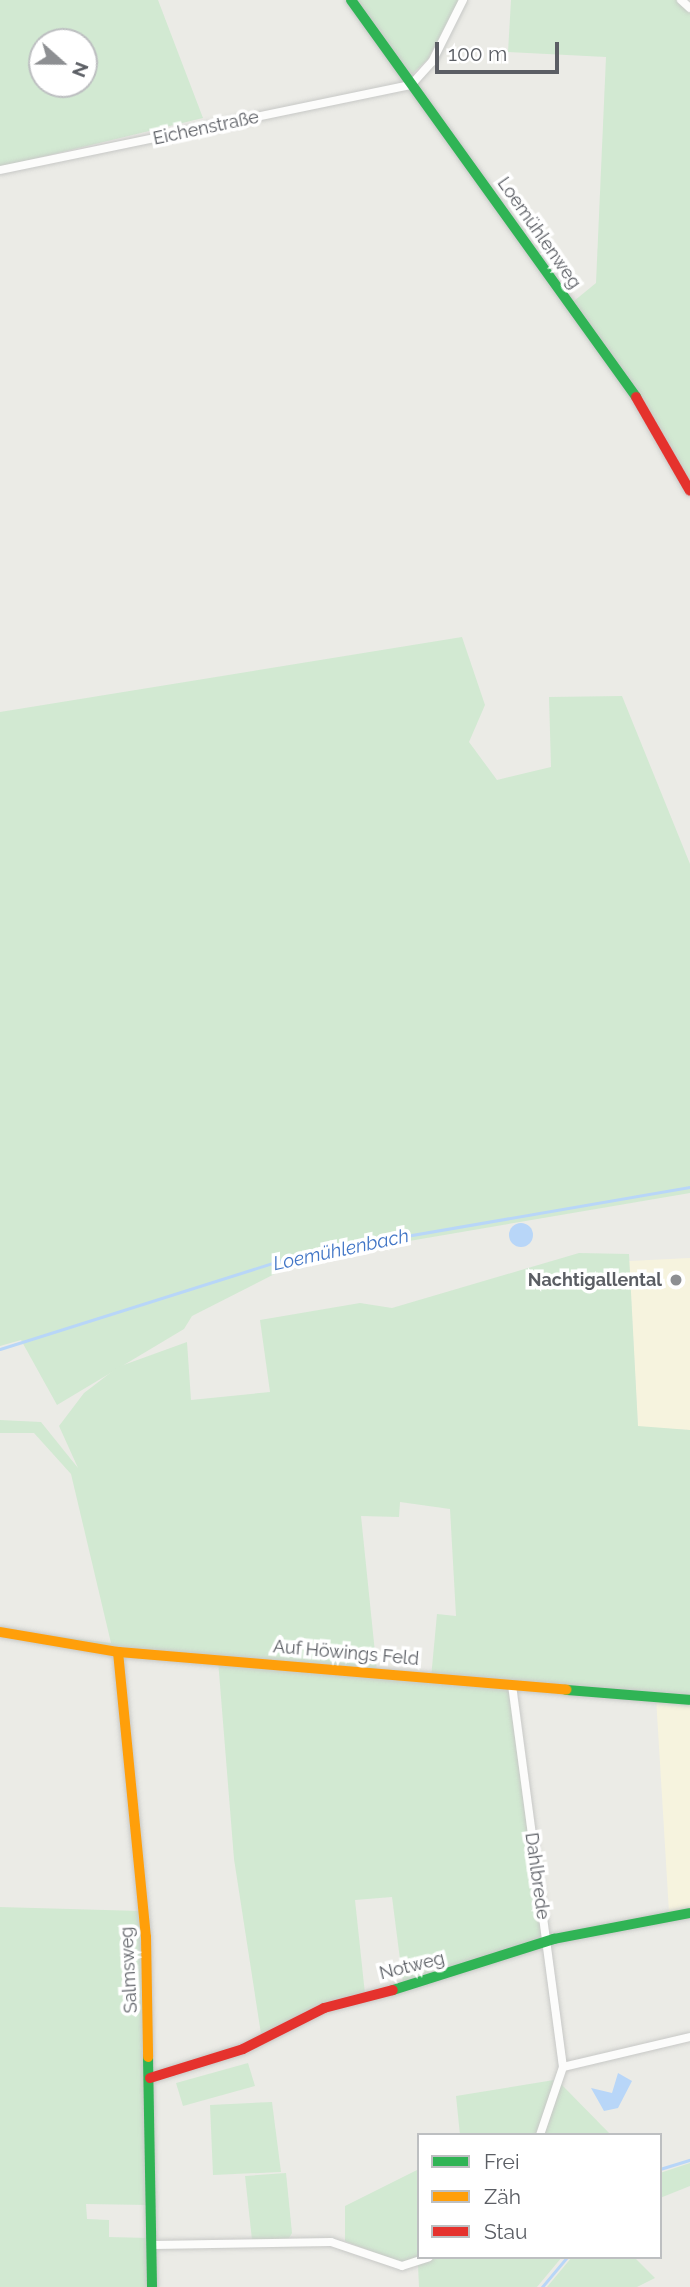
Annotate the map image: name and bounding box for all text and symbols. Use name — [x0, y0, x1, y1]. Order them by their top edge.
north arrow — [28, 28, 98, 98]
scale bar — [438, 28, 562, 72]
text: 100 m — [448, 41, 507, 66]
text: N — [68, 59, 94, 81]
street label: Eichenstraße — [151, 106, 261, 150]
street label: Loemühlenweg — [493, 173, 585, 293]
water label: Loemühlenbach — [271, 1224, 411, 1276]
place label: Nachtigallental — [528, 1269, 662, 1291]
marker: Nachtigallental — [668, 1272, 684, 1288]
street label: Auf Höwings Feld — [272, 1636, 420, 1670]
street label: Dahlbrede — [520, 1831, 554, 1921]
street label: Salmsweg — [116, 1926, 142, 2014]
street label: Notweg — [377, 1947, 447, 1985]
legend — [417, 2133, 662, 2259]
text: Frei — [484, 2149, 520, 2174]
text: Zäh — [484, 2184, 521, 2209]
text: Stau — [484, 2219, 528, 2244]

